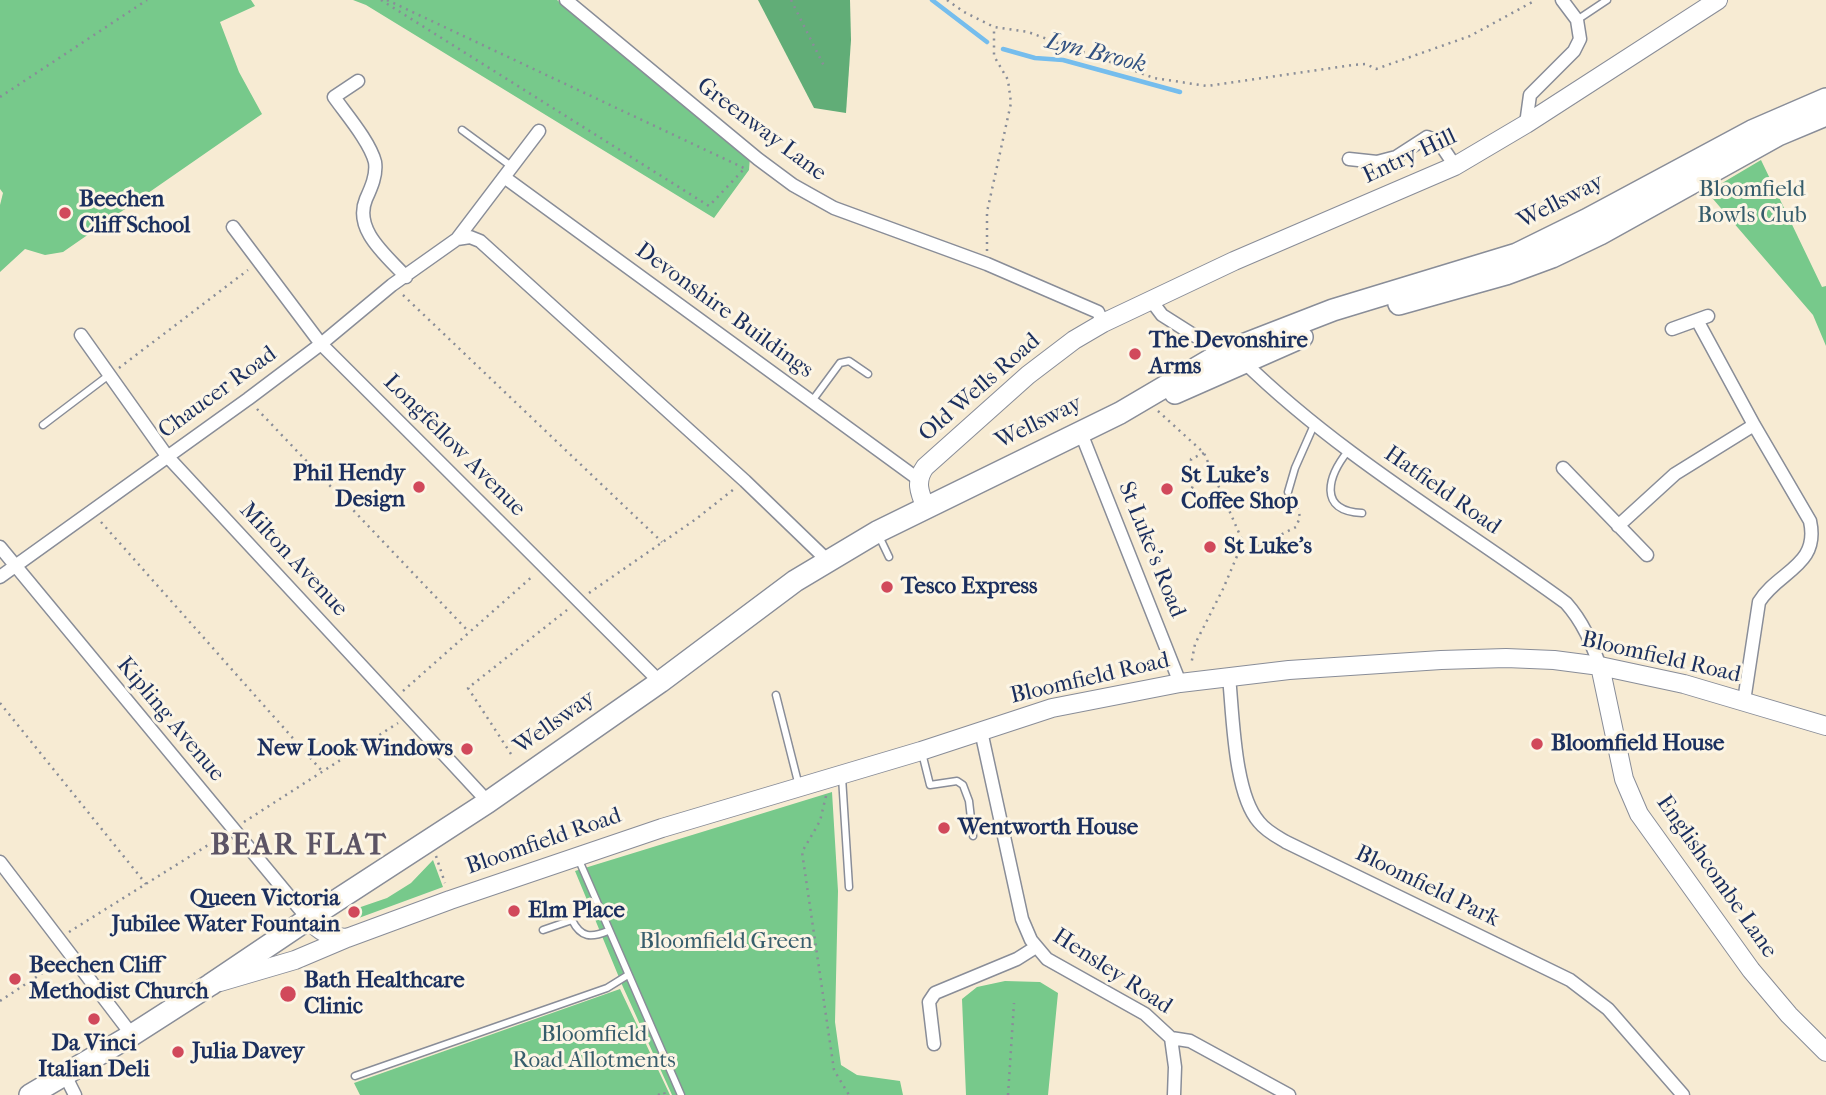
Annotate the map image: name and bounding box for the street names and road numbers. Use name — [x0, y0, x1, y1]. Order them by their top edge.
street label: Greenway Lane — [691, 72, 831, 188]
street label: Entry Hill — [1359, 123, 1461, 191]
street label: Wellsway — [1513, 169, 1609, 235]
street label: Devonshire Buildings — [630, 237, 818, 385]
street label: Old Wells Road — [914, 328, 1046, 448]
street label: Chaucer Road — [154, 341, 282, 445]
street label: Longfellow Avenue — [377, 369, 531, 523]
street label: Wellsway — [991, 390, 1087, 456]
street label: Hatfield Road — [1378, 441, 1506, 541]
street label: St Luke's Road — [1111, 478, 1191, 622]
street label: Milton Avenue — [233, 497, 353, 623]
street label: Bloomfield Road — [1579, 626, 1743, 690]
street label: Bloomfield Road — [1008, 647, 1172, 711]
street label: Kipling Avenue — [110, 652, 230, 788]
street label: Wellsway — [509, 685, 601, 761]
street label: Englishcombe Lane — [1650, 790, 1782, 964]
street label: Bloomfield Road — [463, 803, 625, 881]
street label: Bloomfield Park — [1350, 840, 1504, 934]
street label: Hensley Road — [1047, 923, 1177, 1021]

